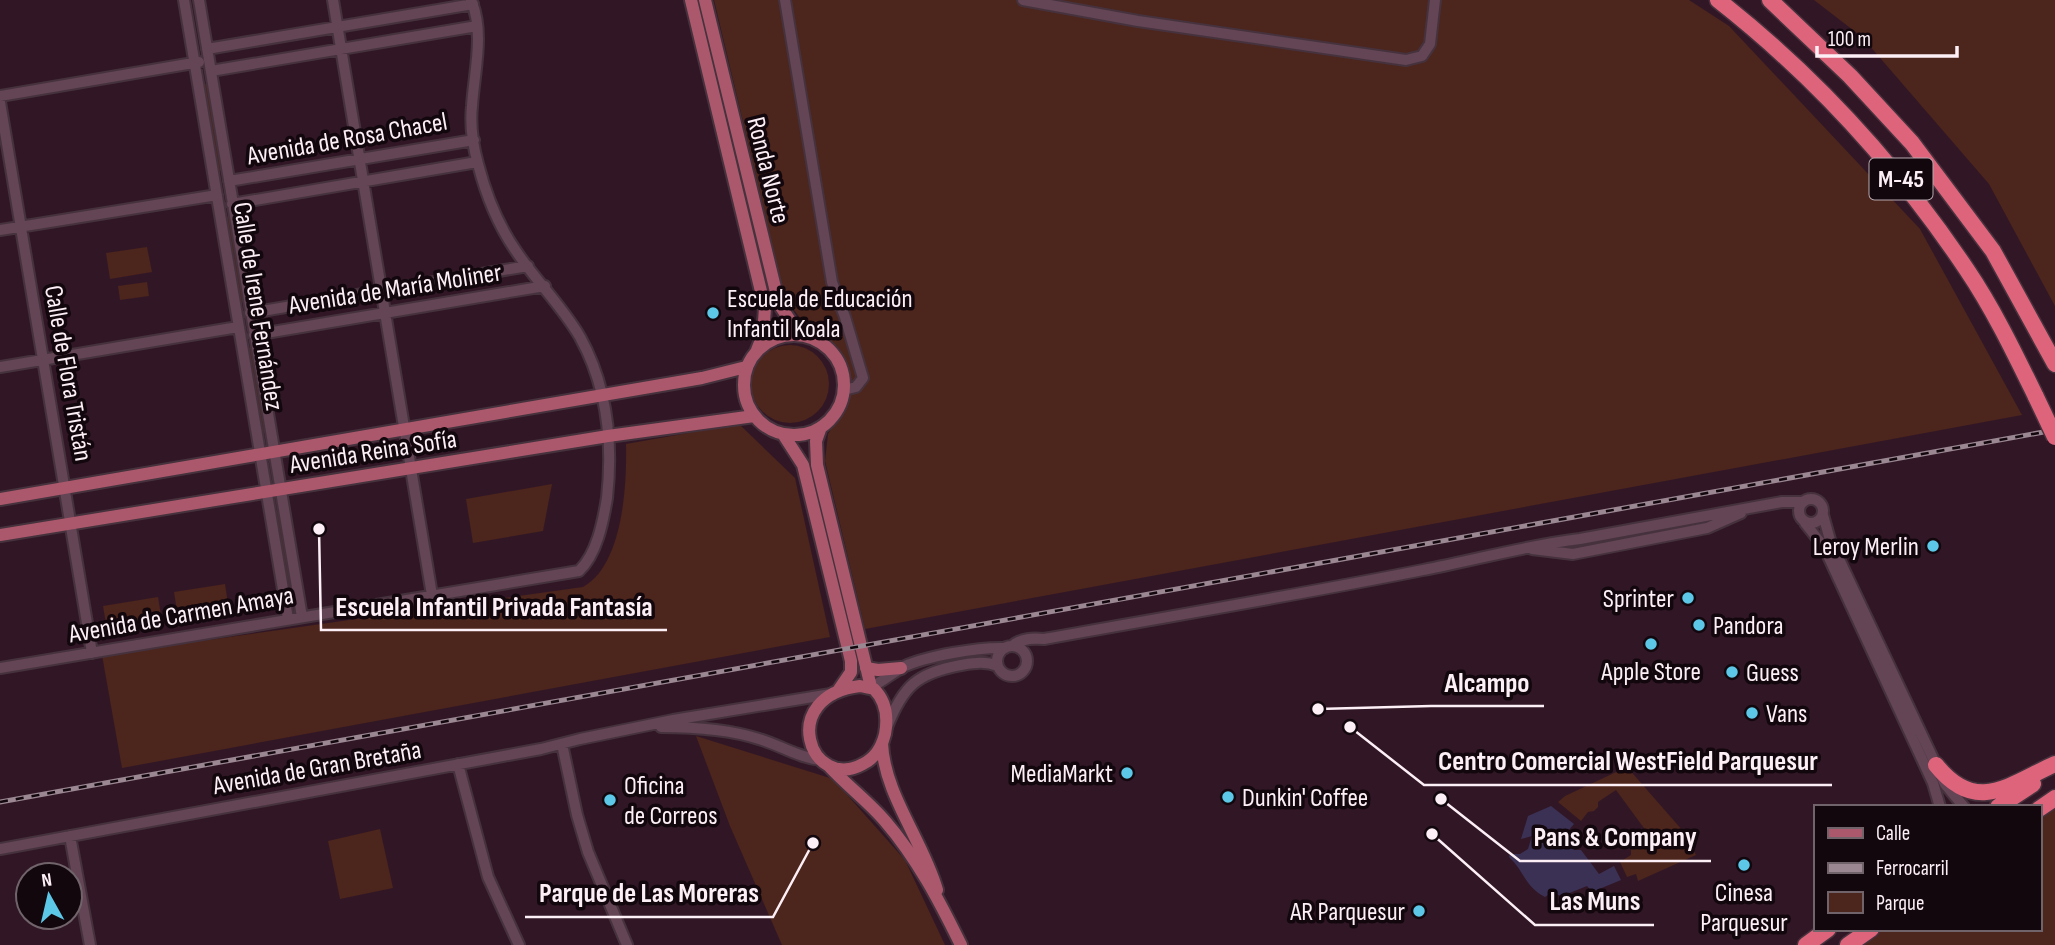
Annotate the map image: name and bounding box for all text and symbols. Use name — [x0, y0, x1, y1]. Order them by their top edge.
scale bar — [1817, 14, 1957, 58]
text: 100 m — [1828, 27, 1871, 52]
street label: Avenida de Rosa Chacel — [244, 107, 450, 173]
street label: Ronda Norte — [739, 114, 796, 227]
road number: M-45 — [1870, 159, 1932, 200]
street label: Calle de Irene Fernández — [226, 200, 289, 413]
street label: Avenida de María Moliner — [286, 257, 504, 322]
street label: Calle de Flora Tristán — [37, 283, 98, 463]
place label: Escuela de Educación Infantil Koala — [727, 284, 913, 345]
marker: Escuela de Educación Infantil Koala — [705, 305, 721, 321]
street label: Avenida Reina Sofía — [287, 424, 459, 481]
place label: Leroy Merlin — [1813, 532, 1919, 563]
marker: Leroy Merlin — [1925, 538, 1941, 554]
street label: Avenida de Carmen Amaya — [66, 580, 296, 651]
callout: Escuela Infantil Privada Fantasía — [321, 581, 667, 630]
place label: Sprinter — [1603, 584, 1675, 615]
marker: Sprinter — [1680, 590, 1696, 606]
text: Escuela Infantil Privada Fantasía — [335, 591, 653, 624]
place label: Pandora — [1713, 611, 1783, 642]
marker: Pandora — [1691, 617, 1707, 633]
marker: Apple Store — [1643, 636, 1659, 652]
callout: Alcampo — [1431, 657, 1544, 706]
place label: Apple Store — [1600, 657, 1701, 688]
place label: Guess — [1746, 658, 1799, 689]
marker: Guess — [1724, 664, 1740, 680]
text: Alcampo — [1443, 667, 1530, 700]
place label: Vans — [1766, 699, 1807, 730]
marker: Vans — [1744, 705, 1760, 721]
street label: Avenida de Gran Bretaña — [210, 735, 424, 802]
callout: Centro Comercial WestField Parquesur — [1424, 736, 1832, 785]
text: Centro Comercial WestField Parquesur — [1438, 745, 1818, 778]
place label: MediaMarkt — [1011, 759, 1113, 790]
marker: MediaMarkt — [1119, 765, 1135, 781]
place label: Oficina de Correos — [624, 771, 718, 832]
place label: Dunkin' Coffee — [1242, 783, 1368, 814]
marker: Dunkin' Coffee — [1220, 789, 1236, 805]
marker: Oficina de Correos — [602, 792, 618, 808]
legend — [1814, 805, 2041, 931]
callout: Pans & Company — [1520, 812, 1711, 861]
text: Pans & Company — [1533, 821, 1697, 854]
text: Calle — [1876, 821, 1910, 846]
text: Ferrocarril — [1876, 856, 1949, 881]
marker: Cinesa Parquesur — [1736, 857, 1752, 873]
north arrow — [14, 861, 84, 931]
callout: Parque de Las Moreras — [525, 868, 773, 917]
text: N — [40, 869, 53, 893]
callout: Las Muns — [1535, 876, 1654, 925]
text: Parque de Las Moreras — [539, 877, 759, 910]
place label: Cinesa Parquesur — [1700, 878, 1788, 939]
text: Las Muns — [1550, 885, 1640, 918]
text: Parque — [1876, 891, 1924, 916]
place label: AR Parquesur — [1289, 897, 1406, 928]
marker: AR Parquesur — [1411, 903, 1427, 919]

